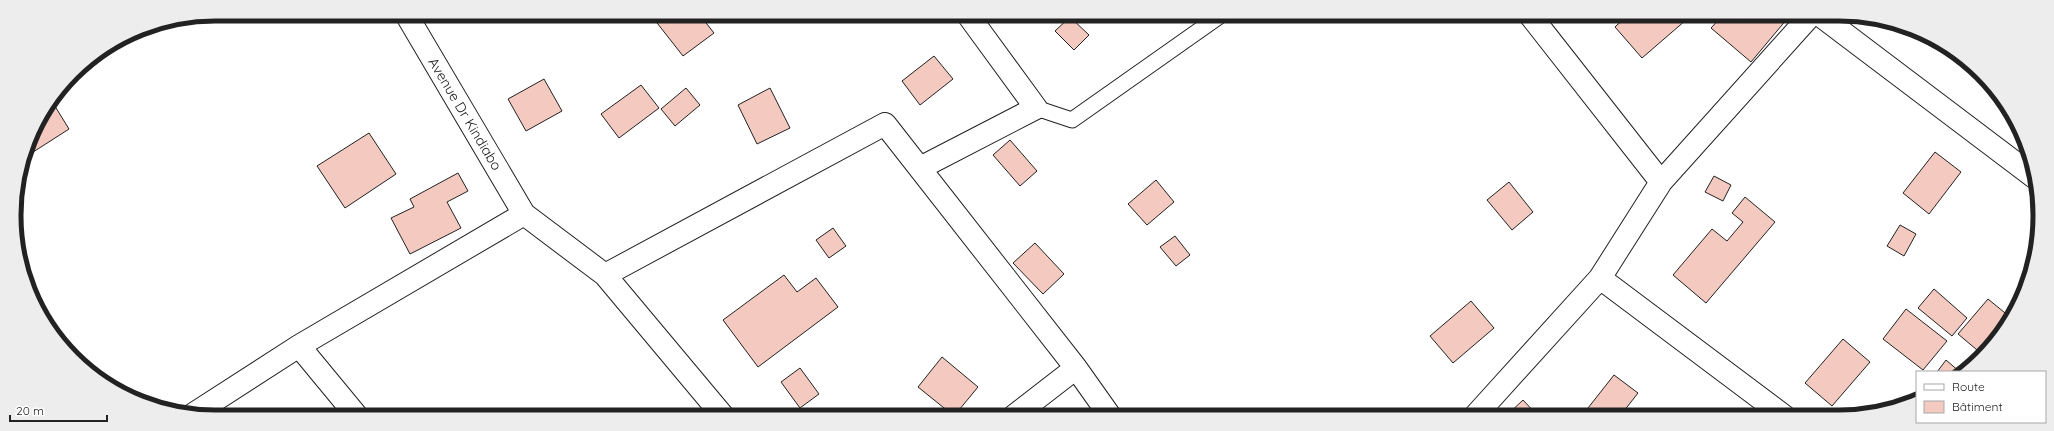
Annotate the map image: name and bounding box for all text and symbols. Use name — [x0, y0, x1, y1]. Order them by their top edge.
street label: Avenue Dr Kindiabo — [424, 54, 506, 174]
legend — [1916, 371, 2046, 423]
text: Route — [1952, 379, 1985, 394]
scale bar — [10, 397, 107, 423]
text: Bâtiment — [1952, 399, 2002, 414]
text: 20 m — [16, 403, 44, 418]

